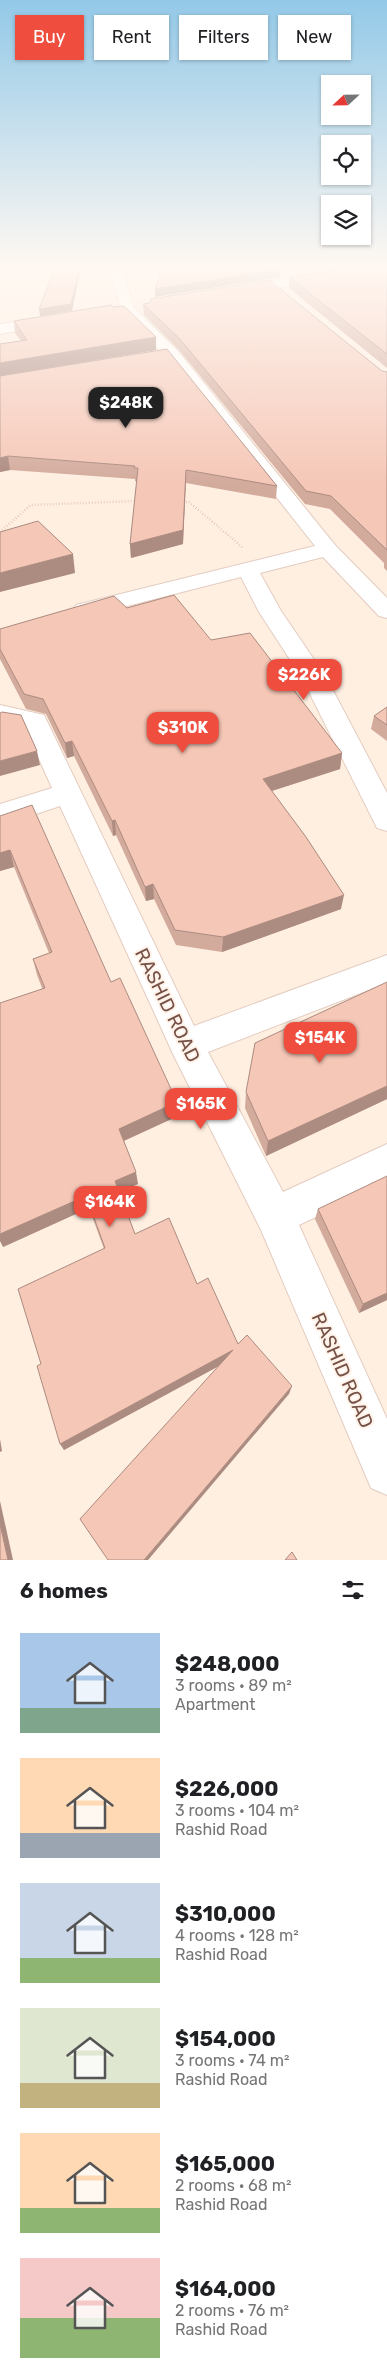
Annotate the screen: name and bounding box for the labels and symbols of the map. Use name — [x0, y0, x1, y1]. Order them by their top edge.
north arrow — [321, 75, 371, 125]
pin: $248K — [91, 386, 161, 429]
pin: $226K — [269, 658, 339, 701]
pin: $310K — [148, 712, 218, 754]
street label: RASHID ROAD — [130, 944, 205, 1066]
pin: $154K — [285, 1022, 355, 1064]
pin: $165K — [166, 1088, 236, 1130]
pin: $164K — [75, 1186, 145, 1228]
street label: RASHID ROAD — [307, 1309, 378, 1432]

